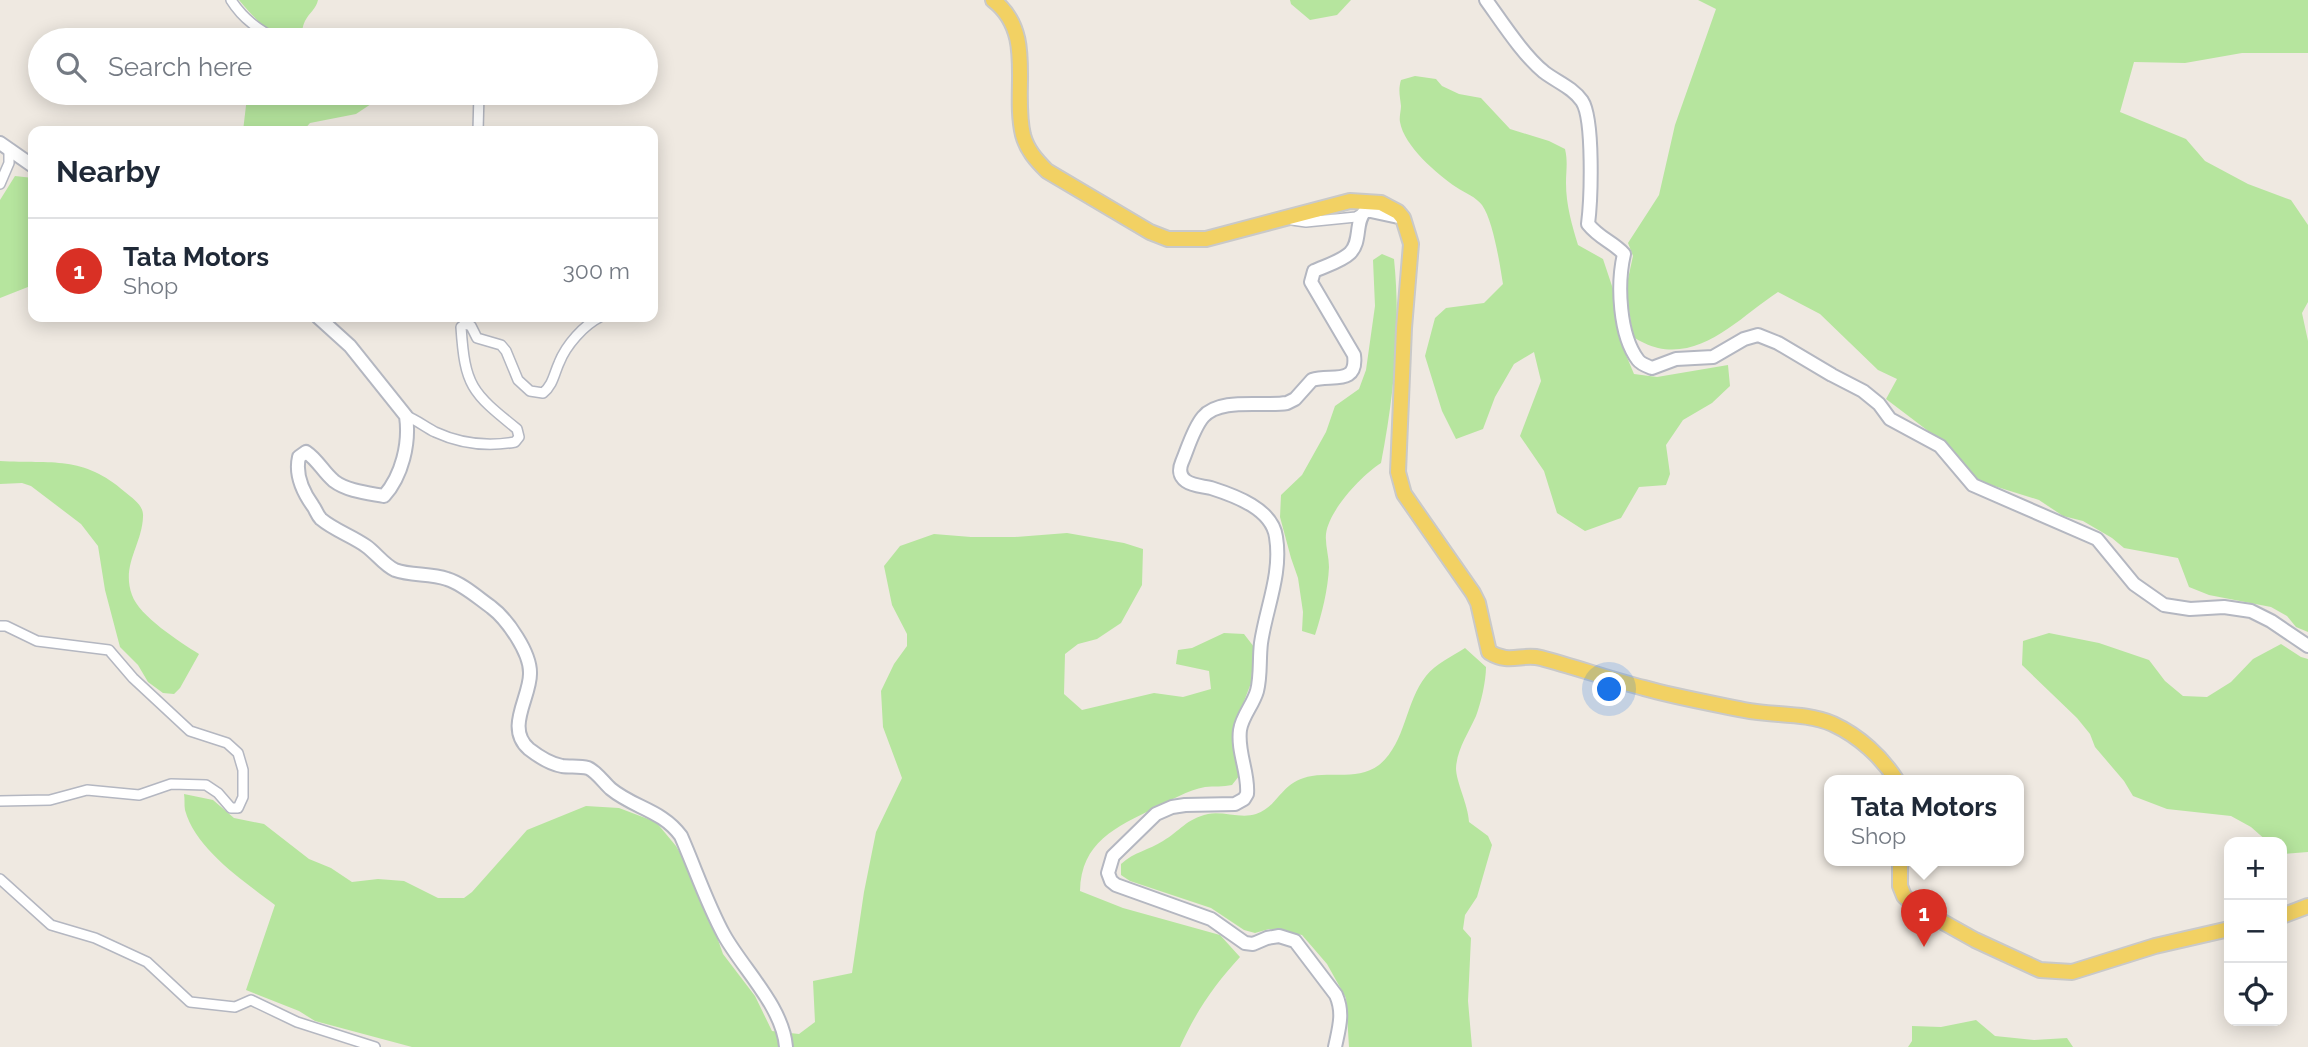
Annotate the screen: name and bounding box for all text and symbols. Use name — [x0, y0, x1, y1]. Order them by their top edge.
search box — [28, 28, 658, 105]
icon: search — [52, 48, 90, 86]
text: Search here — [108, 52, 252, 82]
text: Nearby — [56, 154, 160, 189]
text: Tata Motors — [123, 242, 269, 272]
text: 1 — [73, 257, 85, 284]
text: 300 m — [563, 257, 630, 284]
text: Shop — [123, 272, 178, 299]
your location — [1592, 672, 1626, 706]
popup — [1824, 775, 2024, 866]
text: Tata Motors — [1851, 792, 1997, 822]
text: Shop — [1851, 822, 1906, 849]
map controls — [2224, 837, 2287, 1026]
button: + — [2224, 837, 2287, 900]
pin: 1 — [1901, 889, 1947, 947]
button: − — [2224, 900, 2287, 963]
button: locate — [2224, 963, 2287, 1026]

